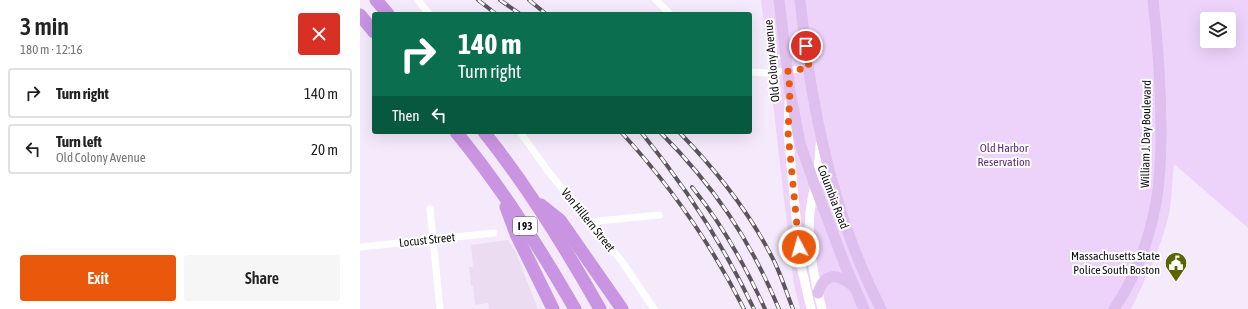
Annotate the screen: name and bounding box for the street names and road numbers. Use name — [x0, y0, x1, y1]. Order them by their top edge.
street label: Old Colony Avenue — [761, 19, 783, 103]
street label: William J. Day Boulevard — [1138, 80, 1154, 188]
street label: Columbia Road — [814, 163, 852, 231]
street label: Von Hillern Street — [558, 186, 618, 255]
road number: I 93 — [513, 217, 537, 235]
street label: Locust Street — [398, 230, 456, 250]

